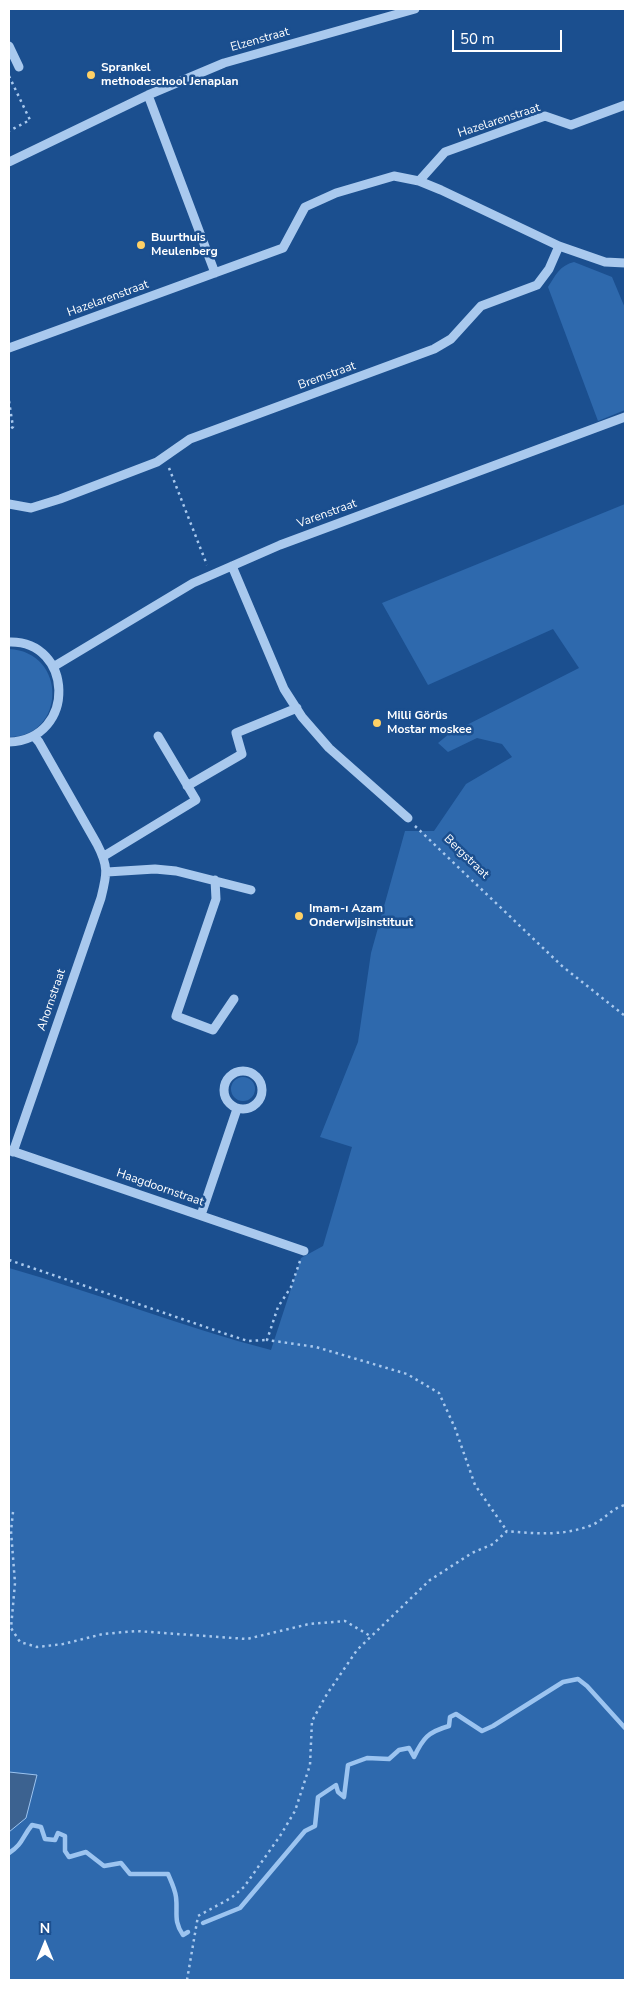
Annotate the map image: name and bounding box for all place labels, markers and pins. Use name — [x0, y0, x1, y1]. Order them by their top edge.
place label: Sprankel methodeschool Jenaplan — [101, 61, 239, 89]
marker: Sprankel methodeschool Jenaplan — [85, 69, 97, 81]
place label: Buurthuis Meulenberg — [151, 231, 218, 259]
marker: Buurthuis Meulenberg — [135, 239, 147, 251]
place label: Milli Görüs Mostar moskee — [387, 709, 472, 737]
marker: Milli Görüs Mostar moskee — [371, 717, 383, 729]
place label: Imam-ı Azam Onderwijsinstituut — [309, 902, 413, 930]
marker: Imam-ı Azam Onderwijsinstituut — [293, 910, 305, 922]

